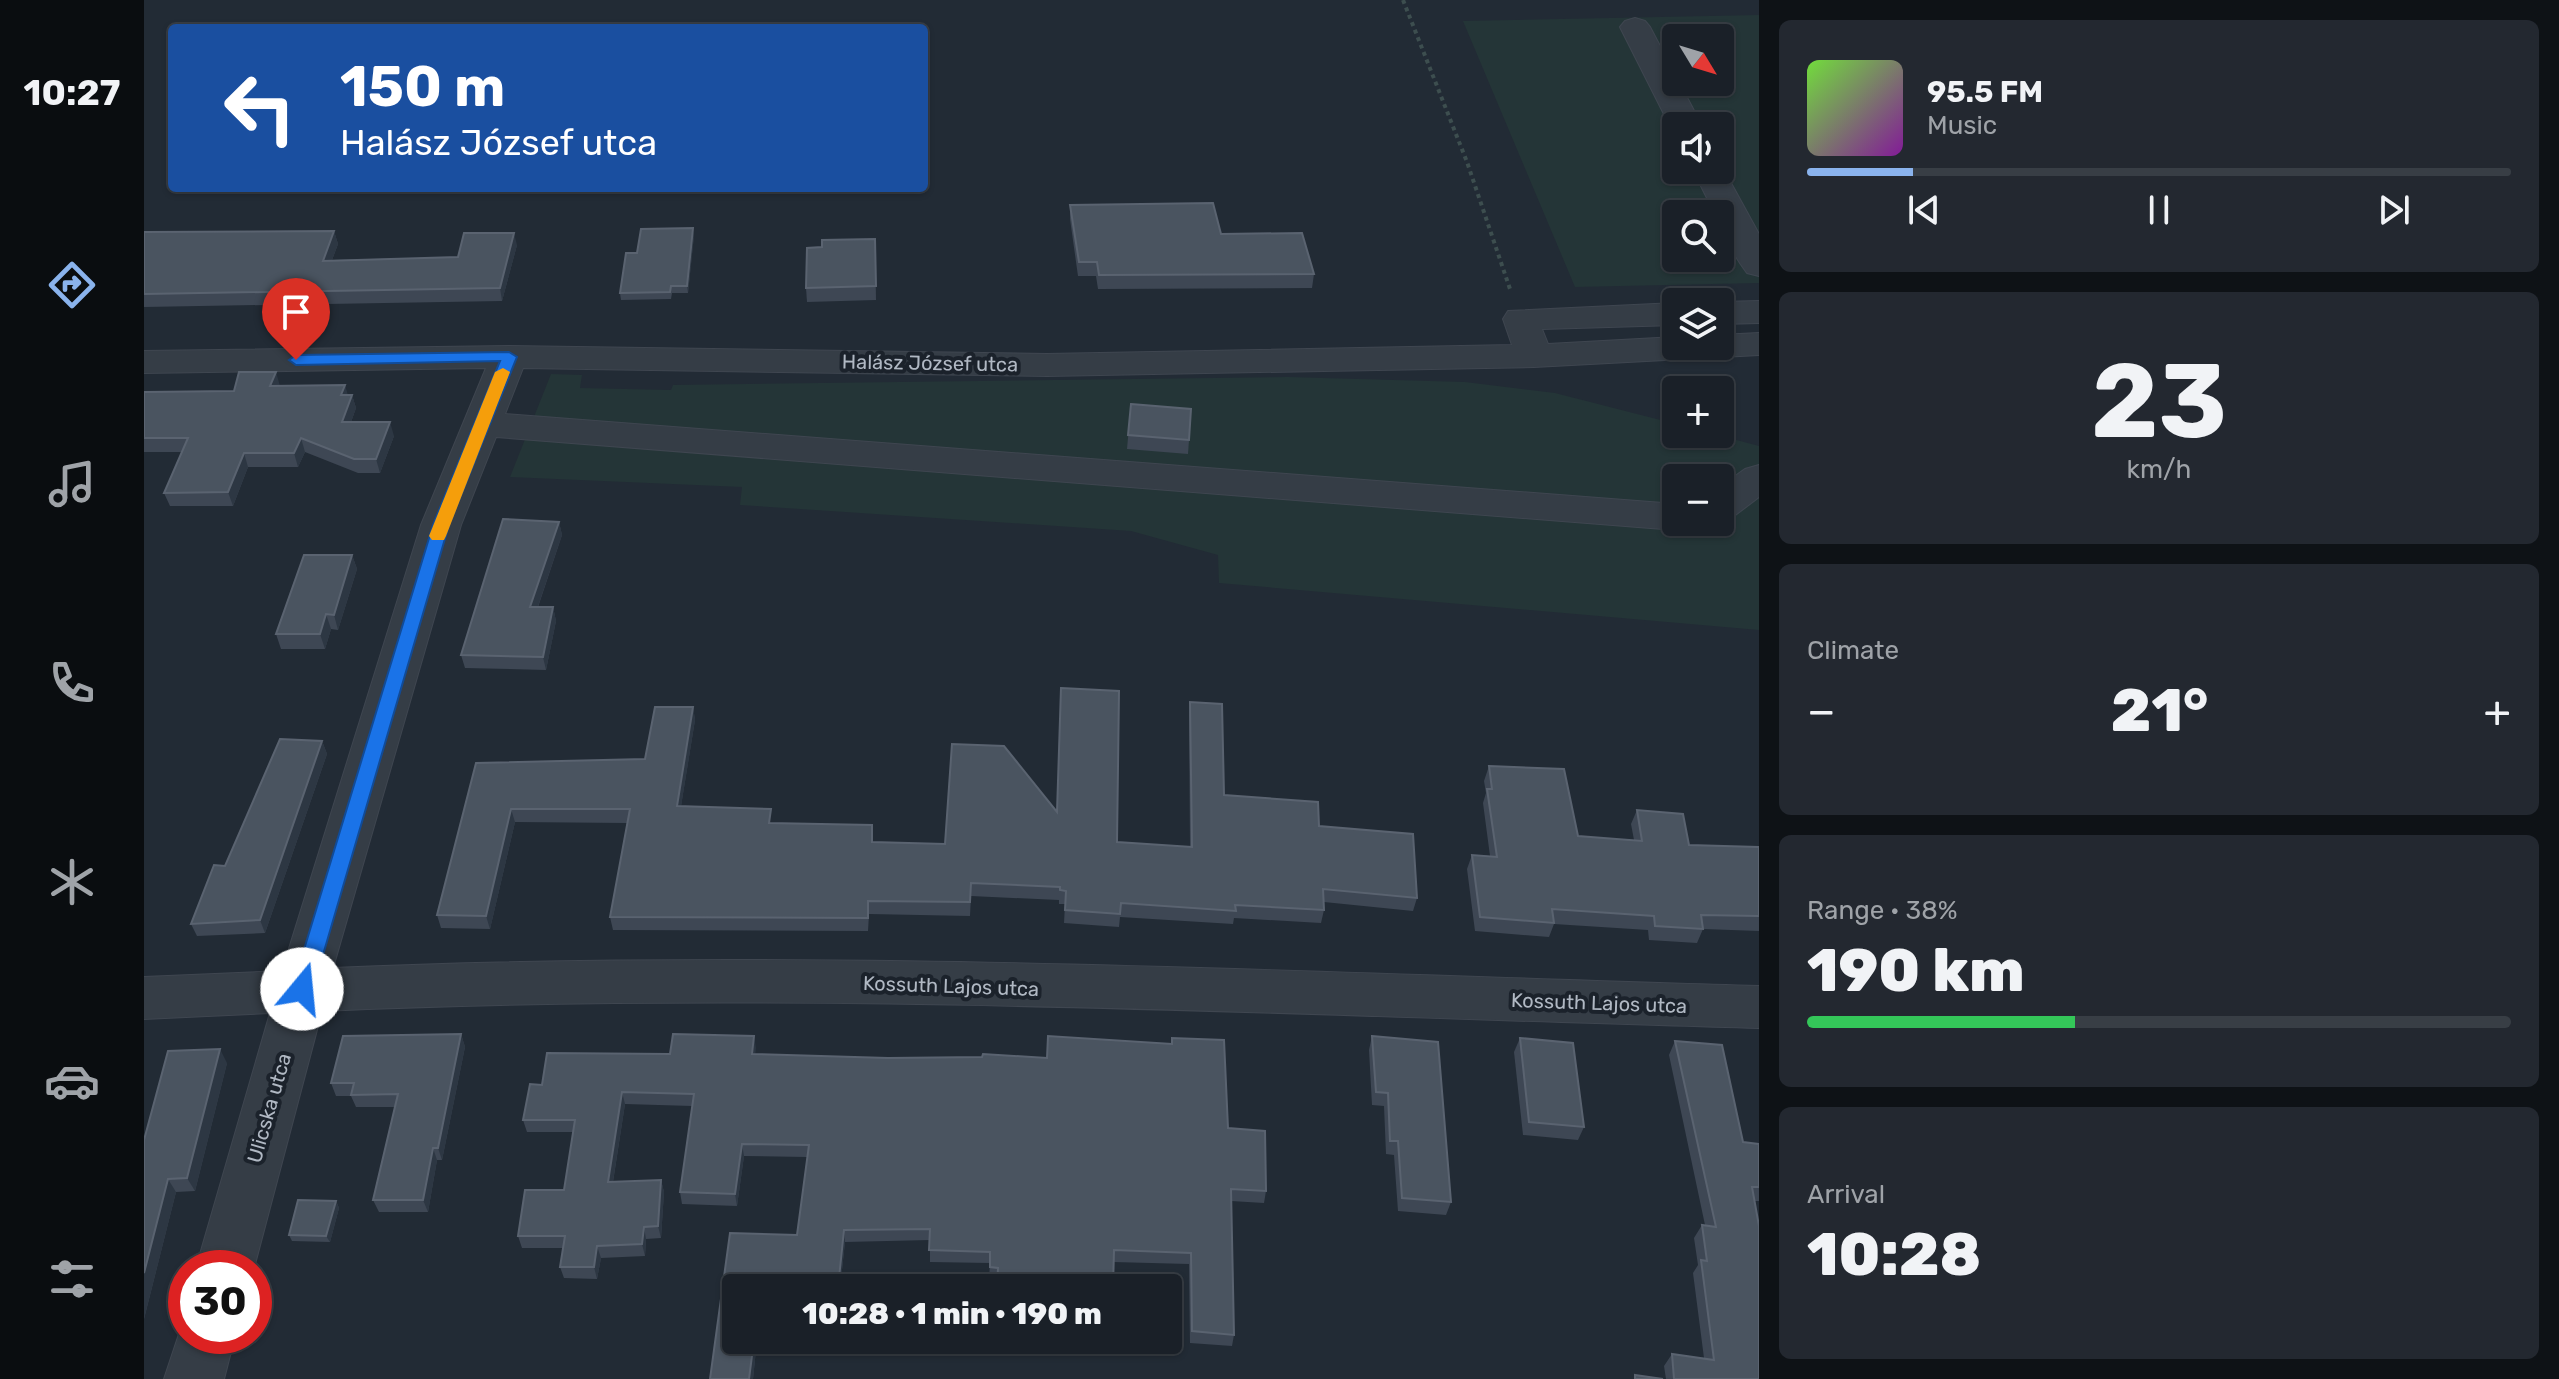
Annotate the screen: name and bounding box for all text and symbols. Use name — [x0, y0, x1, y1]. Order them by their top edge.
north arrow — [1662, 24, 1734, 96]
map controls — [1662, 24, 1734, 536]
text: 150 m — [340, 54, 505, 120]
icon: left — [208, 56, 312, 160]
text: 10:27 — [24, 71, 120, 114]
text: 95.5 FM — [1927, 74, 2043, 110]
text: Music — [1927, 110, 1997, 141]
button: sound — [1662, 112, 1734, 184]
text: Halász József utca — [340, 121, 657, 164]
icon: previous — [1902, 188, 1946, 232]
icon: pause — [2137, 188, 2181, 232]
icon: next — [2372, 188, 2416, 232]
button: search — [1662, 200, 1734, 272]
icon: directions — [44, 257, 100, 313]
pin — [262, 278, 330, 360]
button: layers — [1662, 288, 1734, 360]
icon: arrive — [274, 290, 318, 334]
text: 23 — [2091, 340, 2227, 463]
street label: Halász József utca — [842, 349, 1018, 377]
button: + — [1662, 376, 1734, 448]
text: km/h — [2127, 454, 2191, 485]
icon: music — [44, 456, 100, 512]
button: − — [1662, 464, 1734, 536]
text: Climate — [1807, 635, 1899, 666]
icon: phone — [44, 655, 100, 711]
text: 21° — [2111, 675, 2208, 746]
text: − — [1807, 685, 1836, 737]
text: + — [2484, 685, 2511, 737]
icon: climate — [44, 854, 100, 910]
text: Range · 38% — [1807, 895, 1958, 926]
text: 190 km — [1807, 935, 2025, 1006]
position arrow — [260, 947, 344, 1031]
street label: Kossuth Lajos utca — [862, 971, 1040, 1001]
street label: Kossuth Lajos utca — [1510, 988, 1688, 1018]
street label: Ulicska utca — [242, 1050, 296, 1166]
icon: car — [44, 1053, 100, 1109]
text: Arrival — [1807, 1179, 1885, 1210]
text: 10:28 — [1807, 1219, 1981, 1290]
speed limit sign: 30 — [168, 1250, 272, 1354]
icon: filters — [44, 1251, 100, 1307]
text: 10:28 · 1 min · 190 m — [802, 1296, 1102, 1332]

